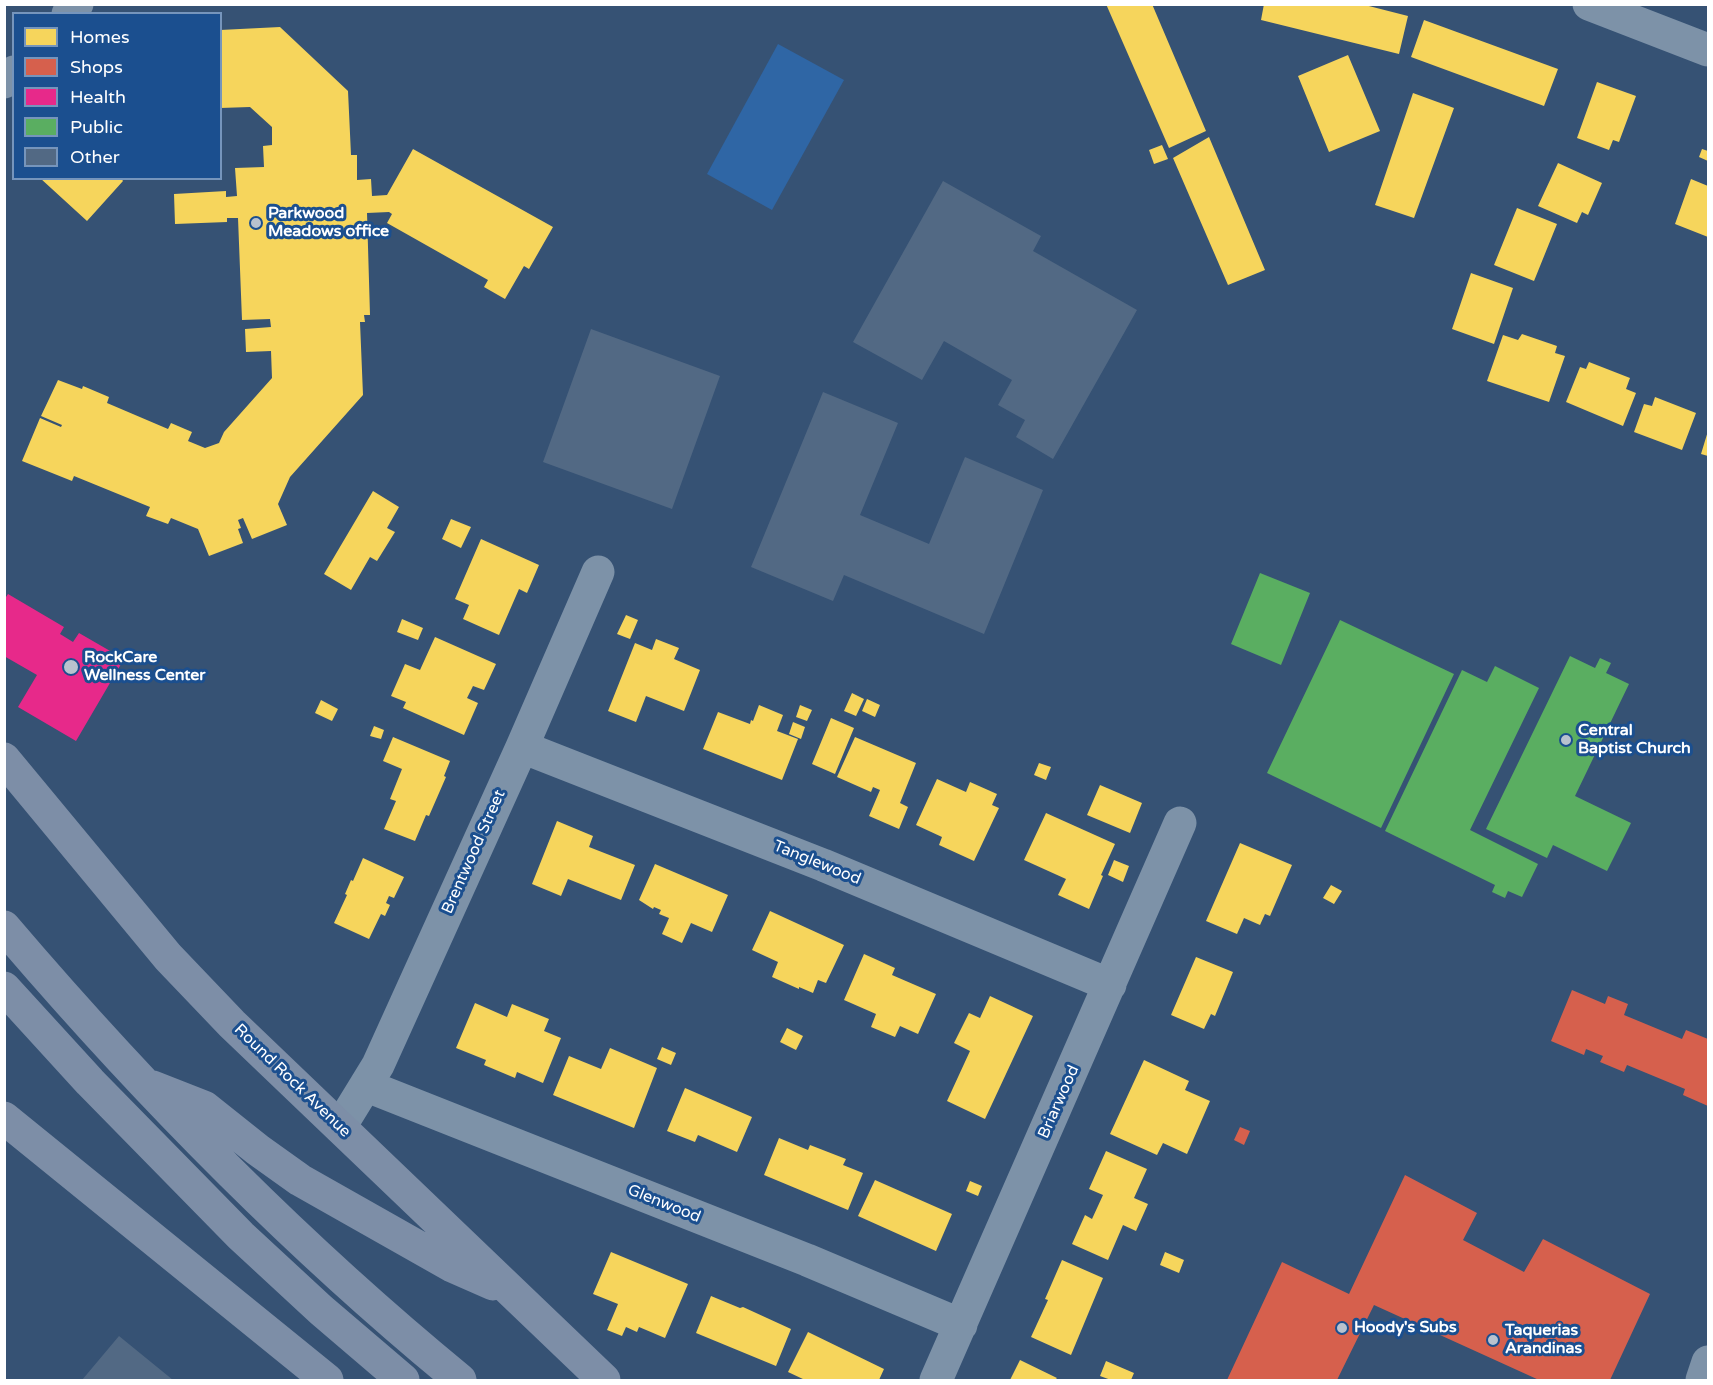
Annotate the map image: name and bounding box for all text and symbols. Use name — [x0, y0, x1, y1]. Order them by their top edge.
legend — [12, 12, 222, 180]
text: Homes — [70, 26, 130, 48]
text: Shops — [70, 56, 123, 78]
text: Health — [70, 86, 126, 108]
text: Public — [70, 116, 123, 138]
text: Other — [70, 146, 120, 168]
place label: Parkwood Meadows office — [268, 204, 389, 242]
marker: Parkwood Meadows office — [249, 216, 263, 230]
place label: RockCare Wellness Center — [84, 648, 205, 686]
marker: RockCare Wellness Center — [62, 658, 80, 676]
place label: Central Baptist Church — [1578, 721, 1691, 759]
marker: Central Baptist Church — [1559, 733, 1573, 747]
street label: Brentwood Street — [438, 787, 510, 917]
street label: Tanglewood — [771, 837, 863, 889]
street label: Round Rock Avenue — [230, 1020, 354, 1142]
street label: Briarwood — [1034, 1062, 1084, 1142]
street label: Glenwood — [625, 1181, 703, 1227]
place label: Hoody's Subs — [1354, 1318, 1457, 1338]
marker: Hoody's Subs — [1335, 1321, 1349, 1335]
place label: Taquerias Arandinas — [1505, 1321, 1582, 1359]
marker: Taquerias Arandinas — [1486, 1333, 1500, 1347]

